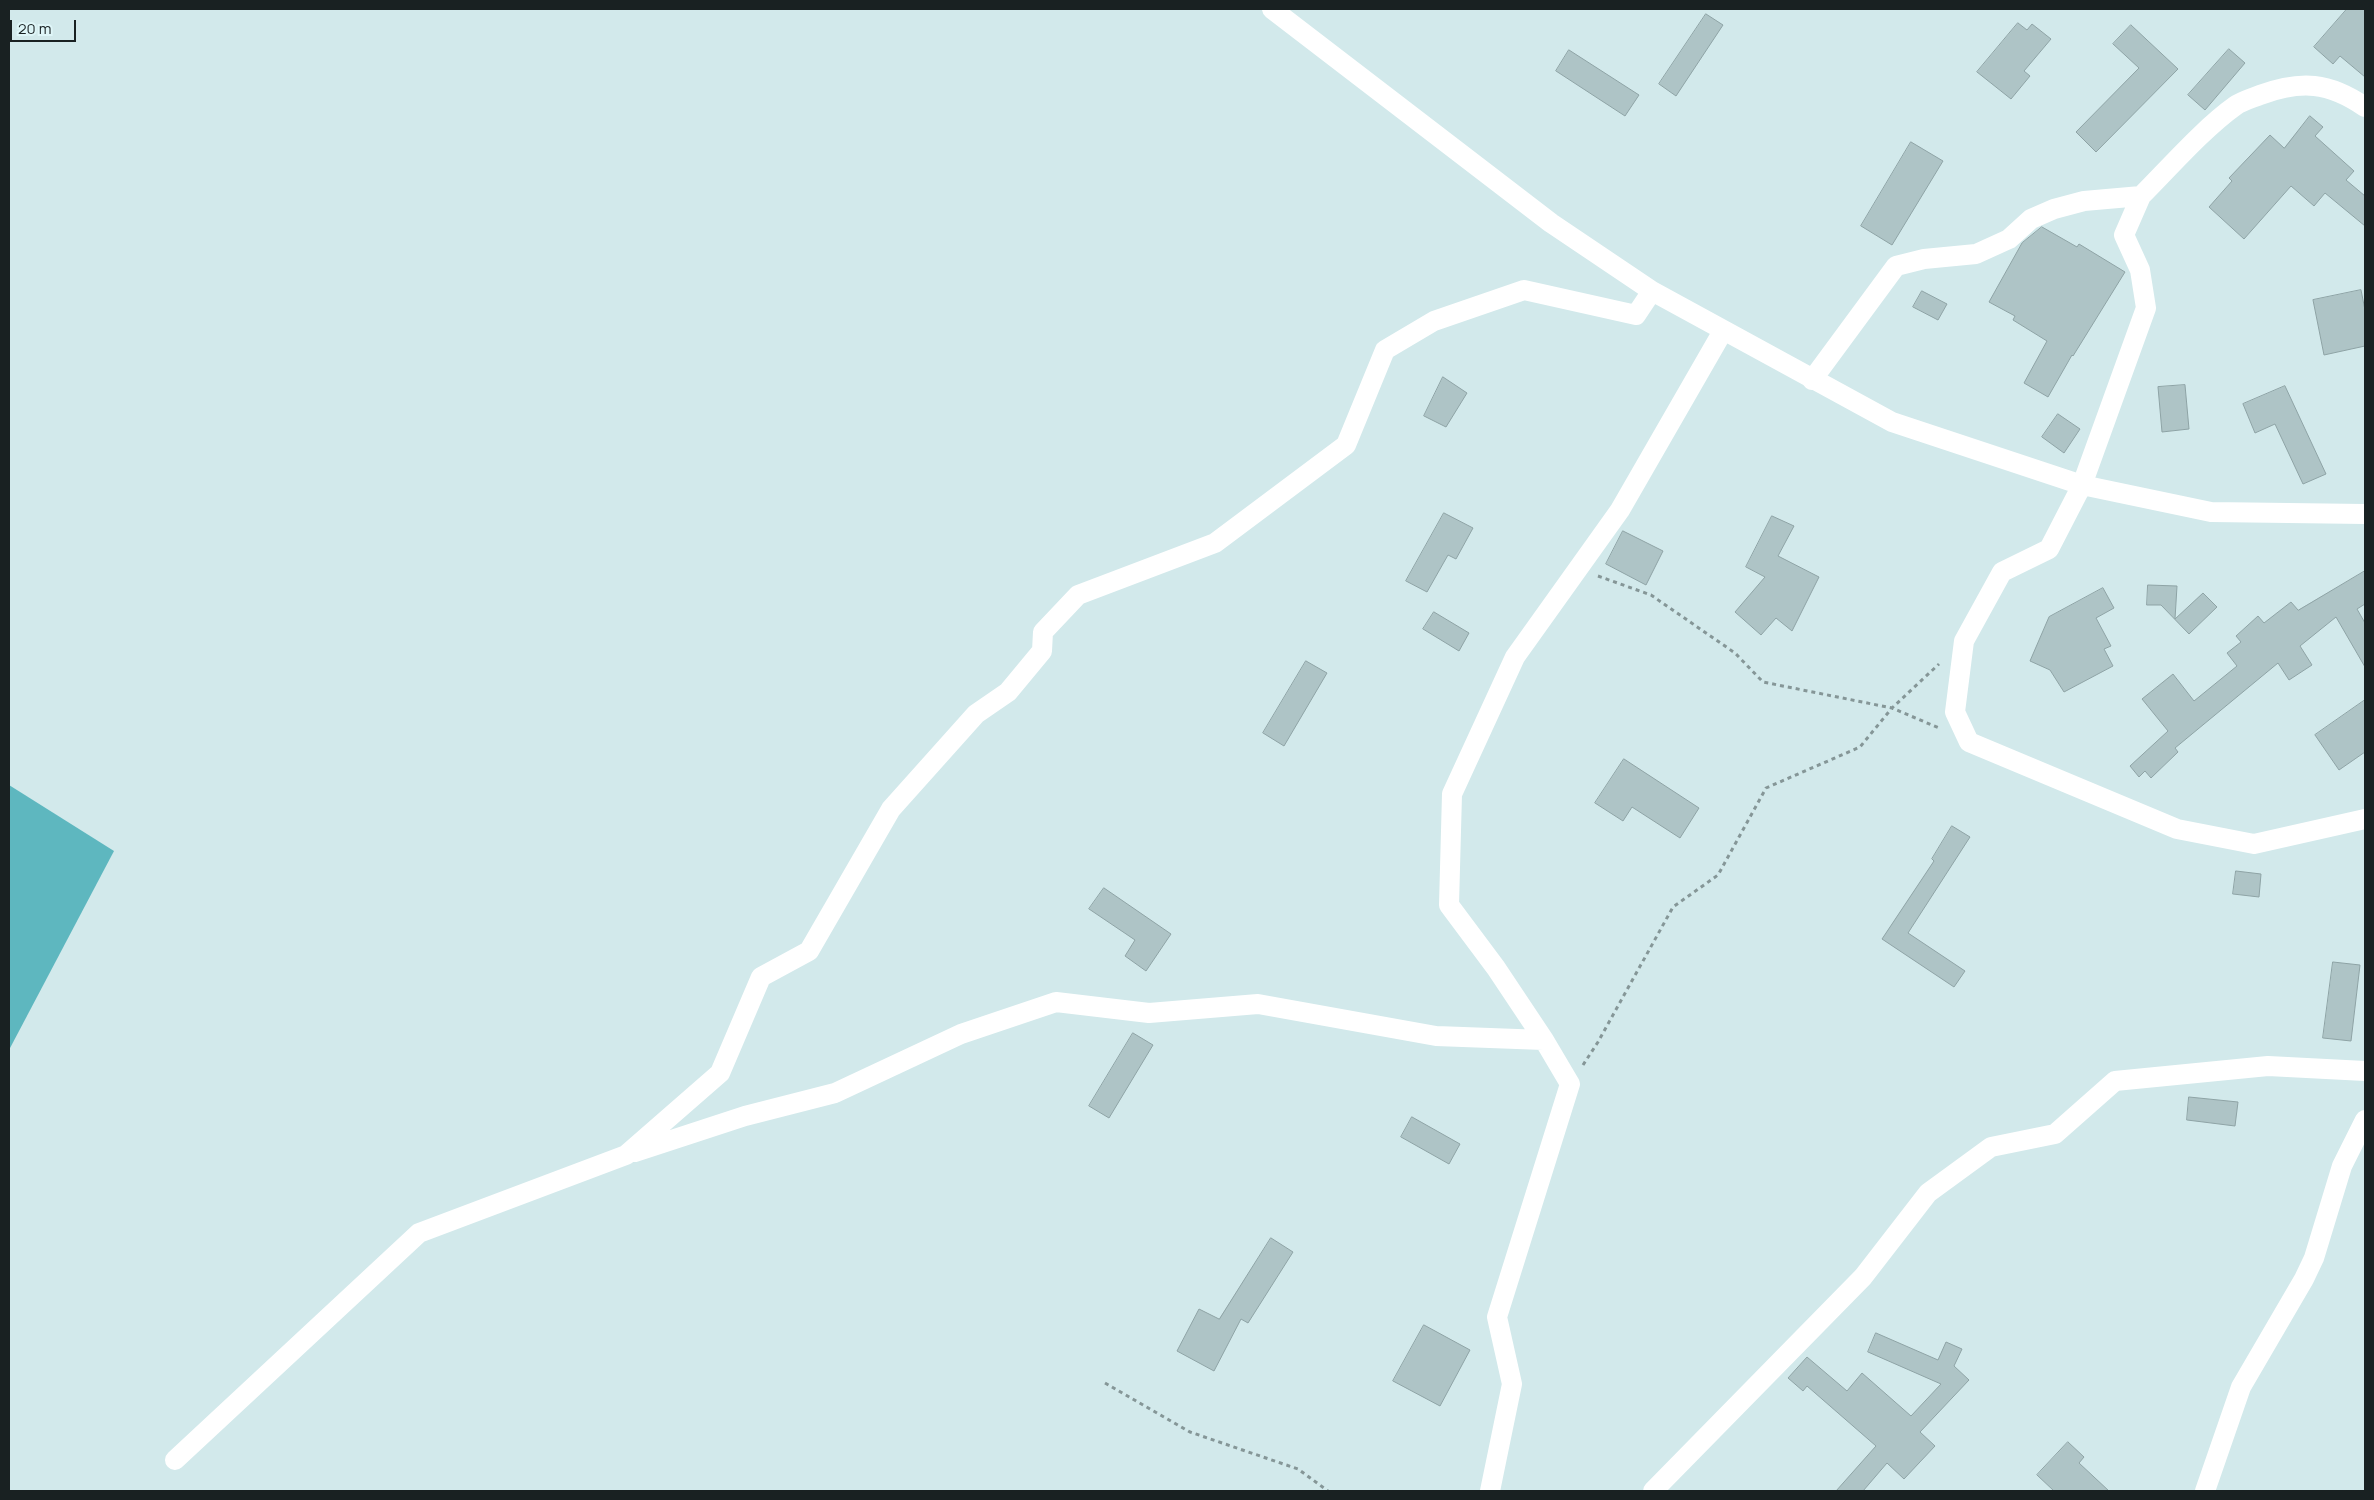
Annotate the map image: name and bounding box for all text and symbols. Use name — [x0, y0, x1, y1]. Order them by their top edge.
scale bar — [12, 10, 79, 42]
text: 20 m — [18, 18, 51, 39]

